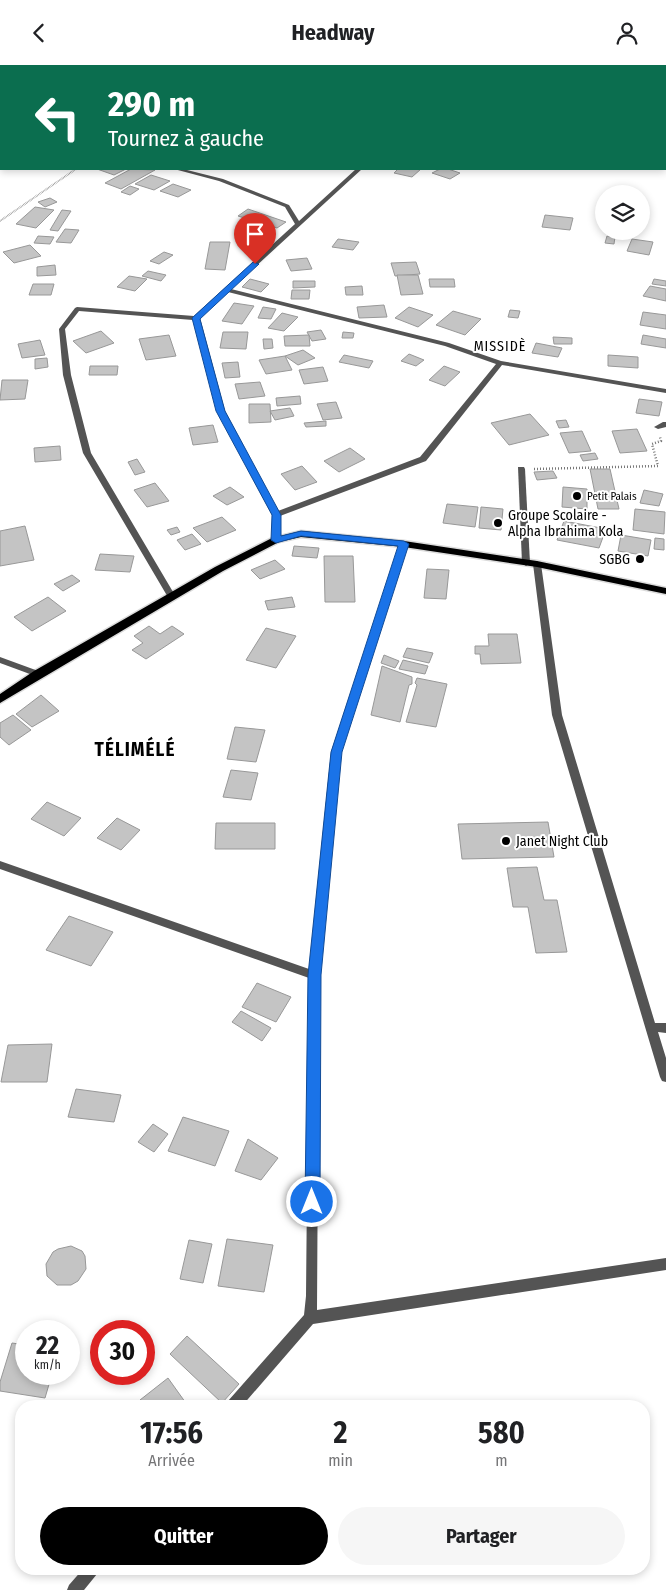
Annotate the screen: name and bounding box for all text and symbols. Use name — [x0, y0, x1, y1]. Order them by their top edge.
icon: back — [25, 19, 53, 47]
text: Headway — [292, 19, 374, 46]
icon: person — [613, 19, 641, 47]
text: 290 m — [108, 83, 195, 125]
icon: left — [25, 85, 90, 150]
text: Tournez à gauche — [108, 125, 264, 152]
map controls — [595, 185, 650, 240]
button: layers — [595, 185, 650, 240]
pin — [234, 213, 276, 264]
icon: arrive — [241, 220, 269, 248]
district label: MISSIDÈ — [474, 337, 526, 355]
marker: Petit Palais — [571, 490, 583, 502]
place label: Petit Palais — [587, 490, 637, 503]
place label: Groupe Scolaire - Alpha Ibrahima Kola — [508, 507, 623, 540]
marker: Groupe Scolaire - Alpha Ibrahima Kola — [492, 517, 504, 529]
place label: SGBG — [599, 551, 630, 568]
marker: SGBG — [634, 553, 646, 565]
district label: TÉLIMÉLÉ — [95, 736, 175, 761]
place label: Janet Night Club — [516, 833, 608, 850]
marker: Janet Night Club — [500, 835, 512, 847]
position arrow — [285, 1175, 337, 1227]
speed limit sign: 30 — [90, 1320, 155, 1385]
text: 22 — [36, 1331, 59, 1361]
text: km/h — [34, 1358, 61, 1372]
text: 17:56 — [140, 1415, 203, 1451]
text: 2 — [334, 1415, 347, 1451]
text: 580 — [478, 1415, 525, 1451]
text: Arrivée — [148, 1451, 195, 1470]
text: min — [328, 1451, 353, 1470]
text: m — [495, 1451, 508, 1470]
button: Quitter — [40, 1507, 328, 1565]
button: Partager — [338, 1507, 625, 1565]

